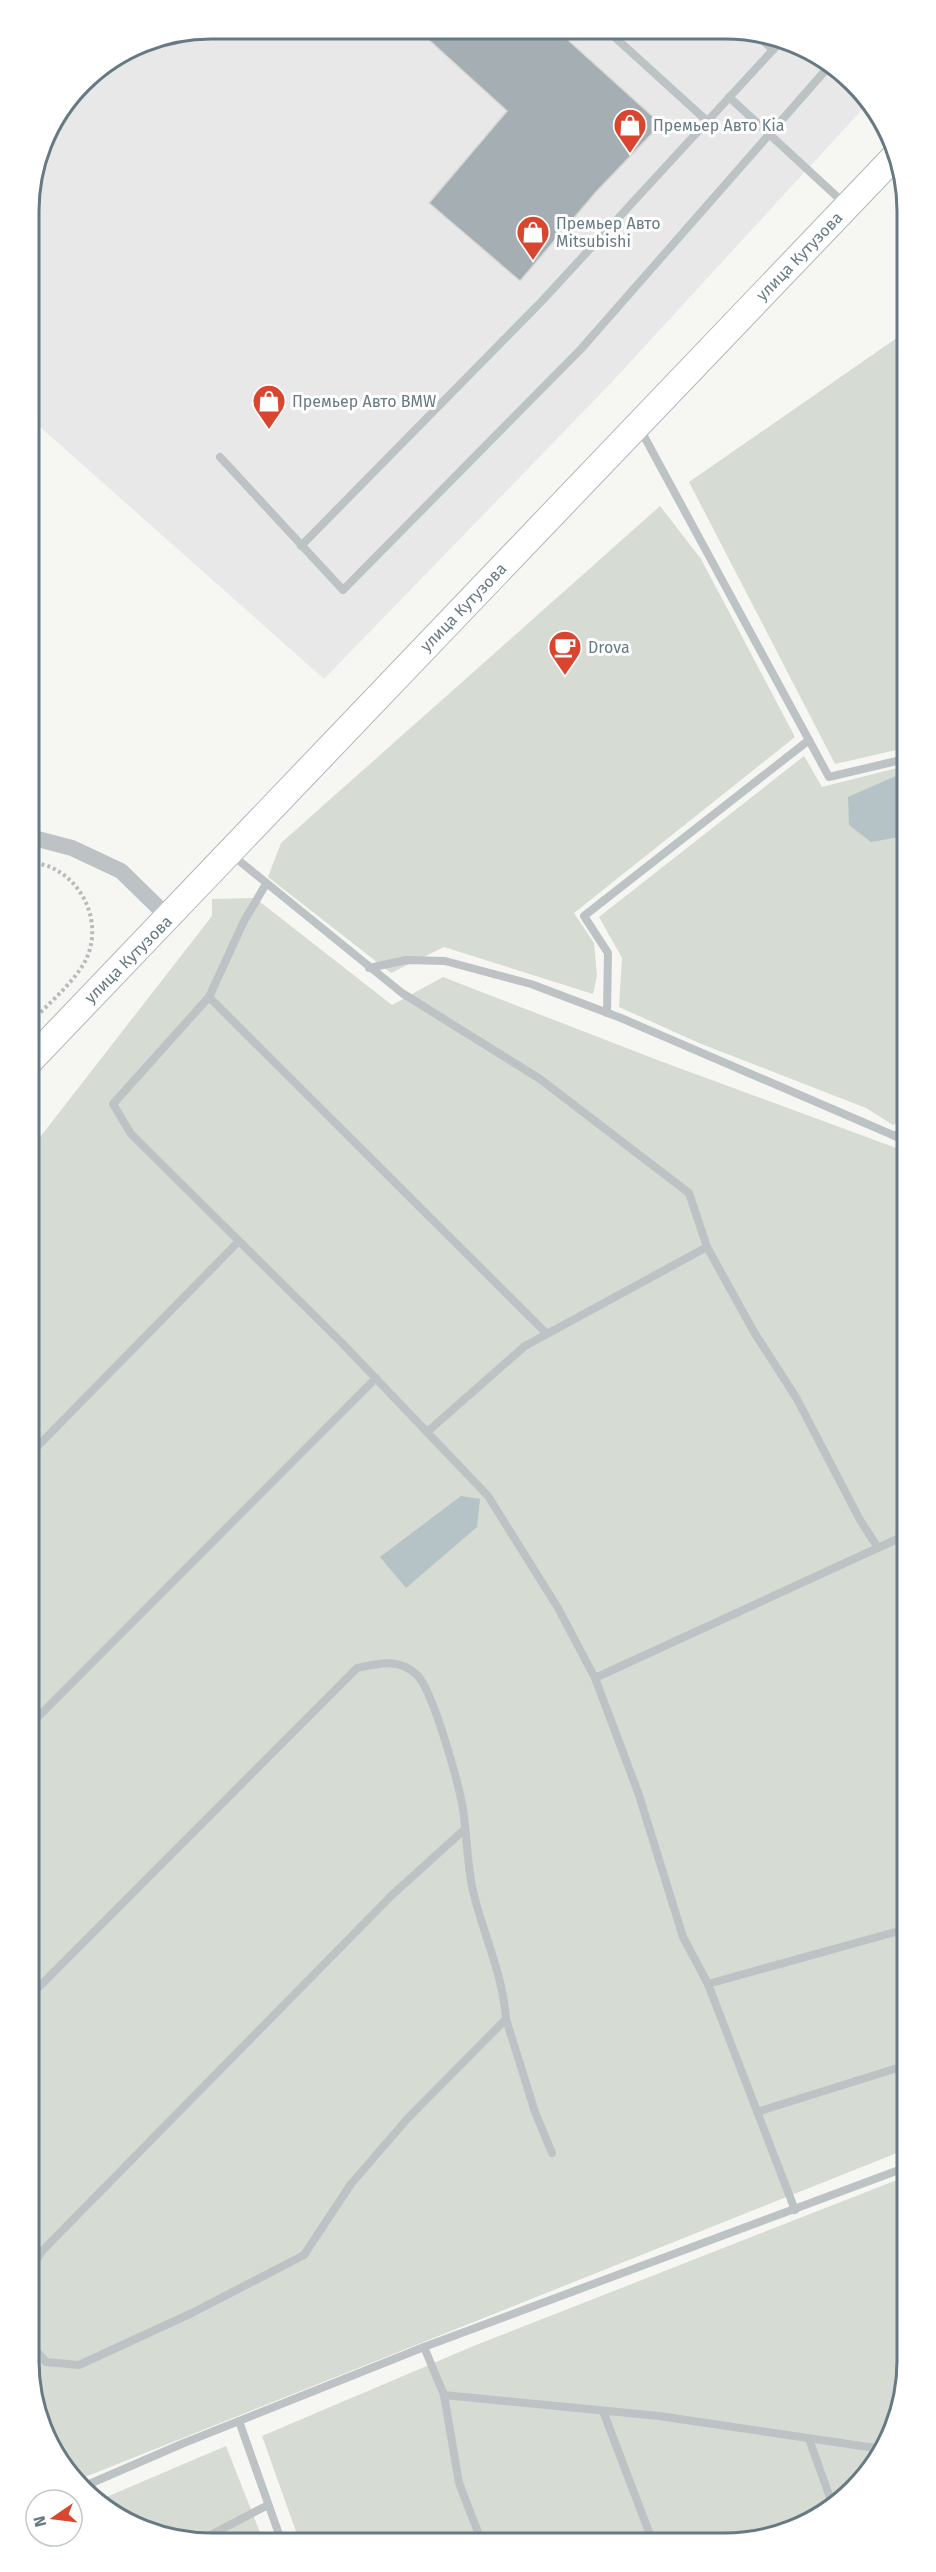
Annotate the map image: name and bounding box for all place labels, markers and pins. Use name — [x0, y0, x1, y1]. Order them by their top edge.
shop icon: Премьер Авто Kia — [612, 107, 648, 154]
place label: Премьер Авто Kia — [653, 116, 784, 135]
shop icon: Премьер Авто Mitsubishi — [515, 214, 551, 261]
place label: Премьер Авто Mitsubishi — [556, 214, 661, 251]
shop icon: Премьер Авто BMW — [251, 383, 287, 430]
place label: Премьер Авто BMW — [292, 392, 436, 411]
cafe icon: Drova — [547, 629, 583, 676]
place label: Drova — [588, 638, 630, 657]

